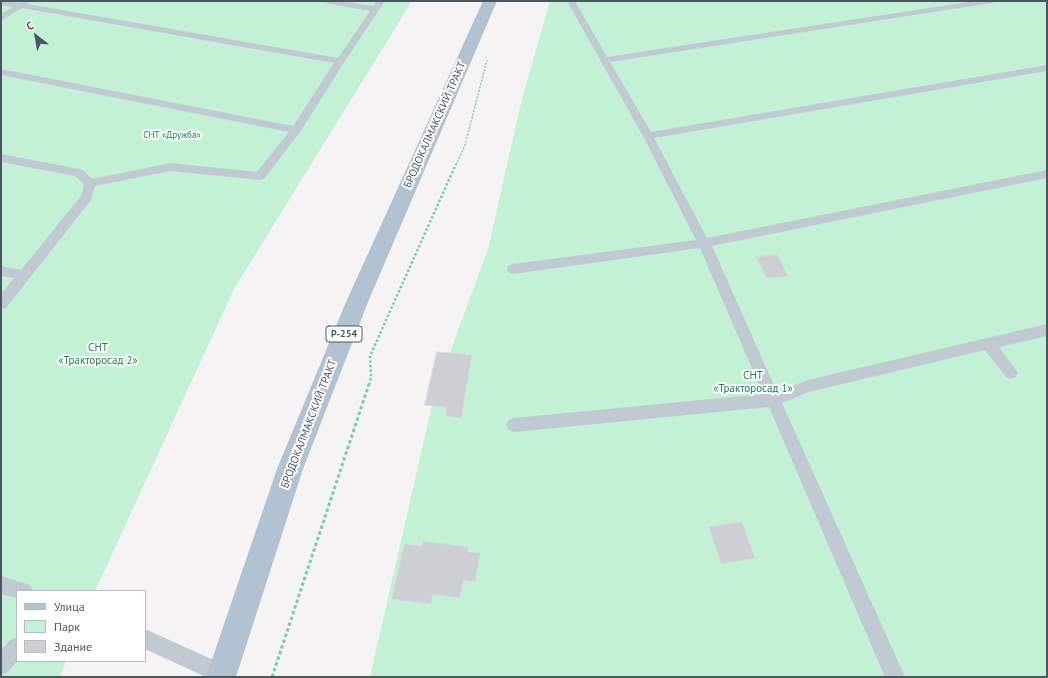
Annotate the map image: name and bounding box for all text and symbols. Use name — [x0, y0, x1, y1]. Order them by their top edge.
north arrow — [16, 16, 56, 56]
text: С — [24, 18, 36, 33]
street label: БРОДОКАЛМАКСКИЙ ТРАКТ — [401, 60, 469, 190]
park label: СНТ «Дружба» — [143, 130, 201, 140]
road number: Р-254 — [326, 326, 362, 342]
park label: СНТ «Тракторосад 2» — [58, 341, 138, 367]
street label: БРОДОКАЛМАКСКИЙ ТРАКТ — [278, 358, 340, 490]
park label: СНТ «Тракторосад 1» — [713, 369, 793, 395]
legend — [16, 590, 146, 662]
text: Улица — [54, 599, 85, 614]
text: Парк — [54, 619, 80, 634]
text: Здание — [54, 639, 92, 654]

